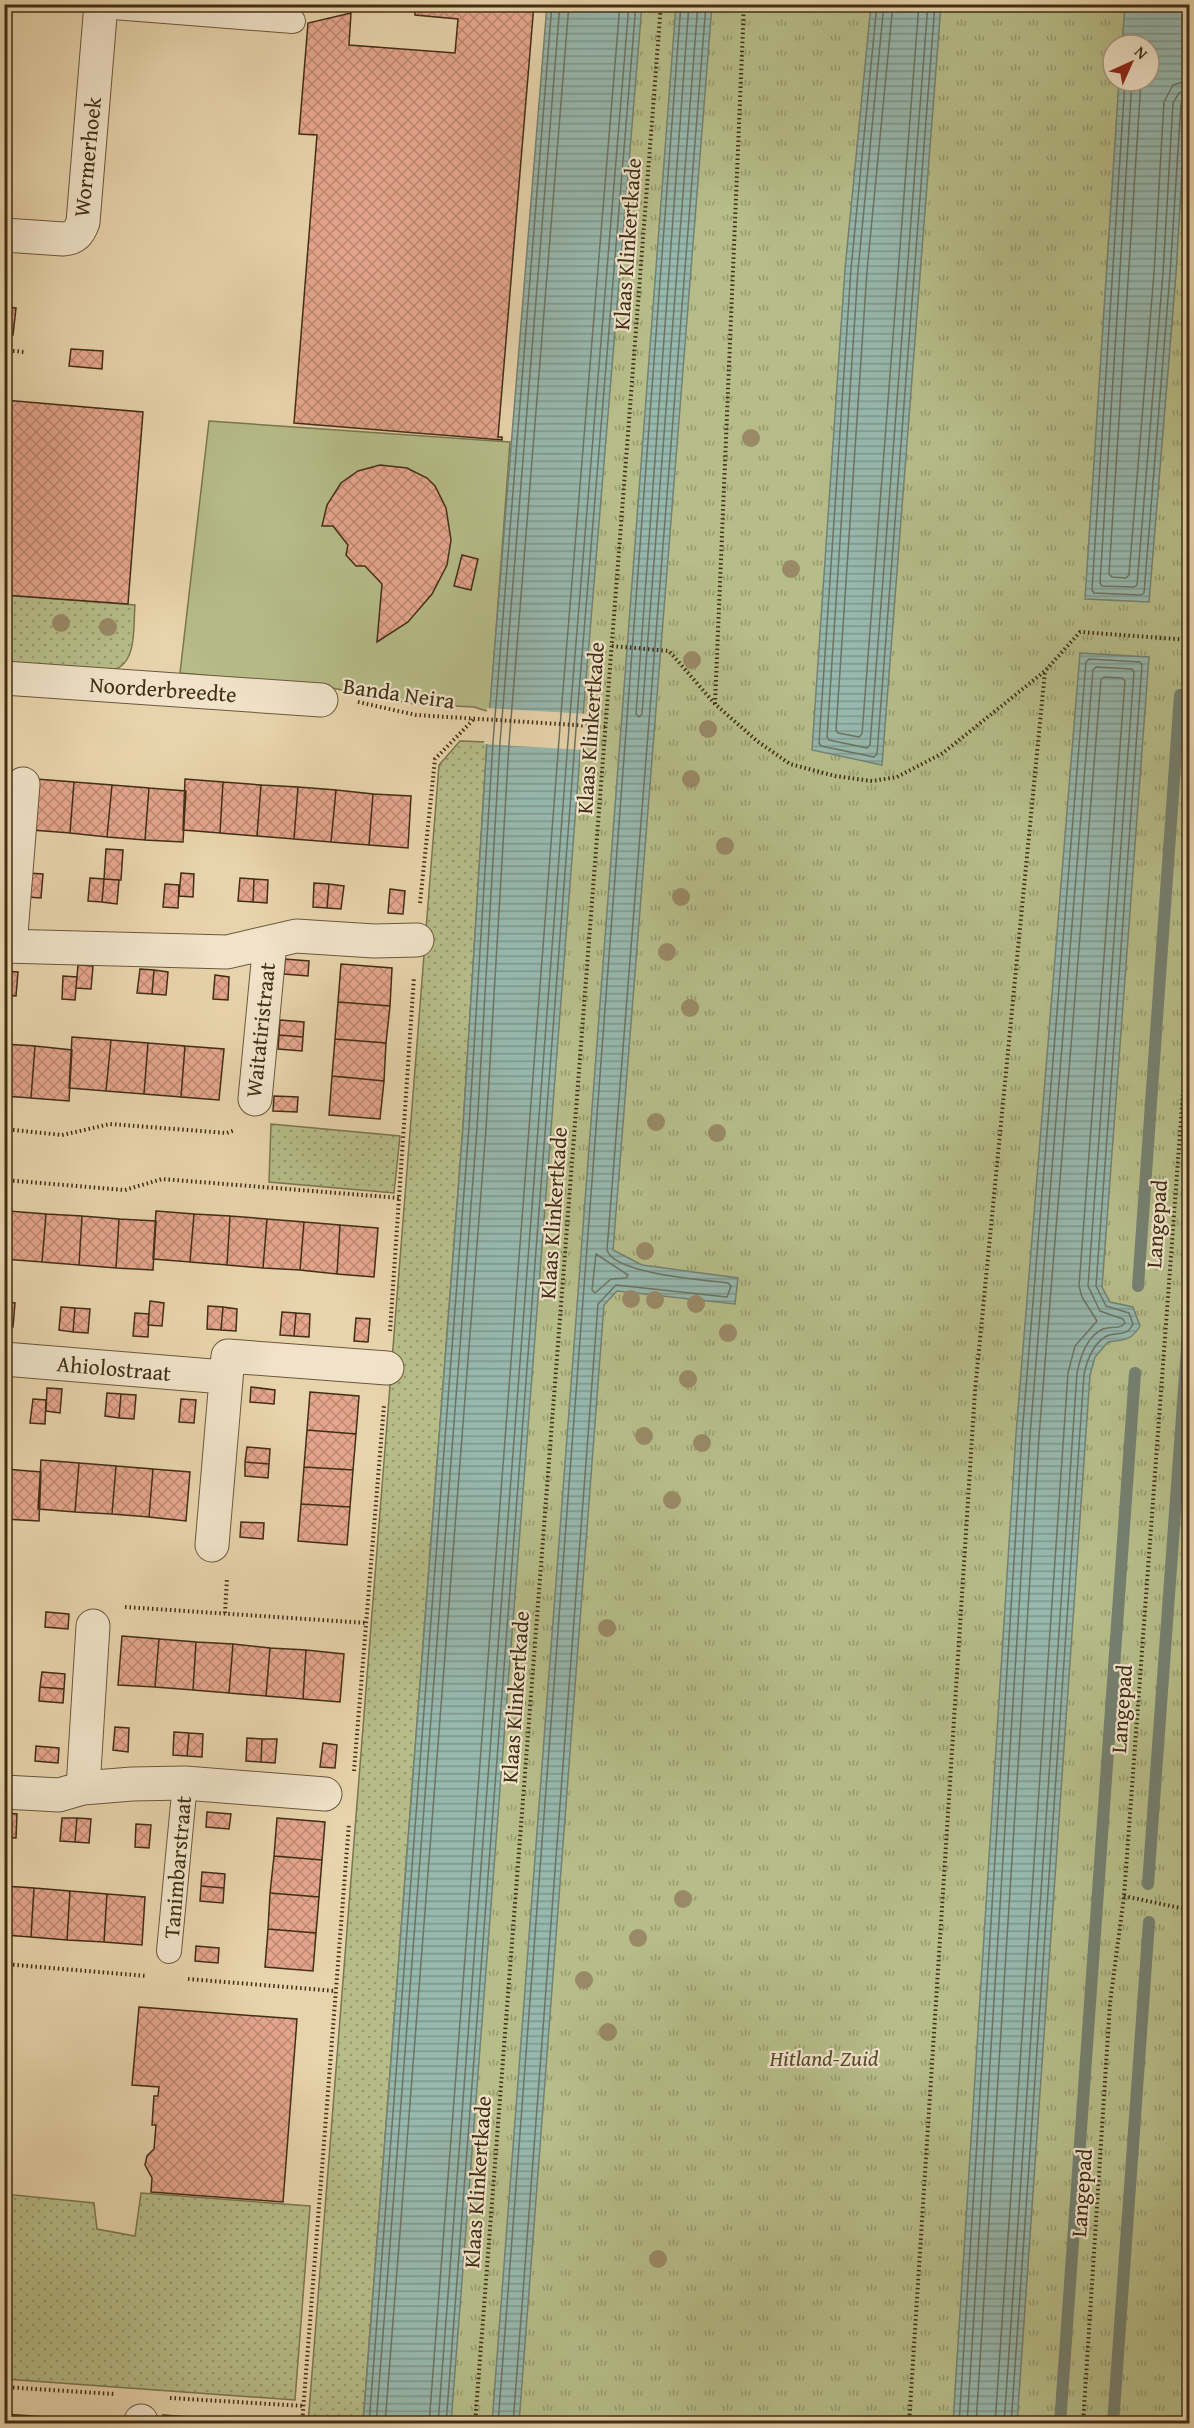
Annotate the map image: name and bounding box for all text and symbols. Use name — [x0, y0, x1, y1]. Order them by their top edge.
north arrow — [1101, 33, 1161, 93]
text: N — [1129, 40, 1154, 65]
street label: Wormerhoek — [65, 95, 109, 219]
street label: Klaas Klinkertkade — [605, 157, 649, 331]
street label: Klaas Klinkertkade — [568, 641, 612, 815]
street label: Noorderbreedte — [88, 668, 238, 710]
street label: Banda Neira — [341, 669, 457, 717]
street label: Waitatiristraat — [237, 961, 283, 1099]
street label: Klaas Klinkertkade — [531, 1126, 575, 1300]
street label: Langepad — [1137, 1178, 1175, 1269]
street label: Ahiolostraat — [56, 1347, 173, 1389]
street label: Klaas Klinkertkade — [493, 1610, 537, 1784]
street label: Langepad — [1102, 1663, 1140, 1754]
street label: Tanimbarstraat — [155, 1794, 199, 1940]
park label: Hitland-Zuid — [768, 2042, 879, 2074]
street label: Klaas Klinkertkade — [455, 2095, 499, 2269]
street label: Langepad — [1062, 2147, 1100, 2238]

